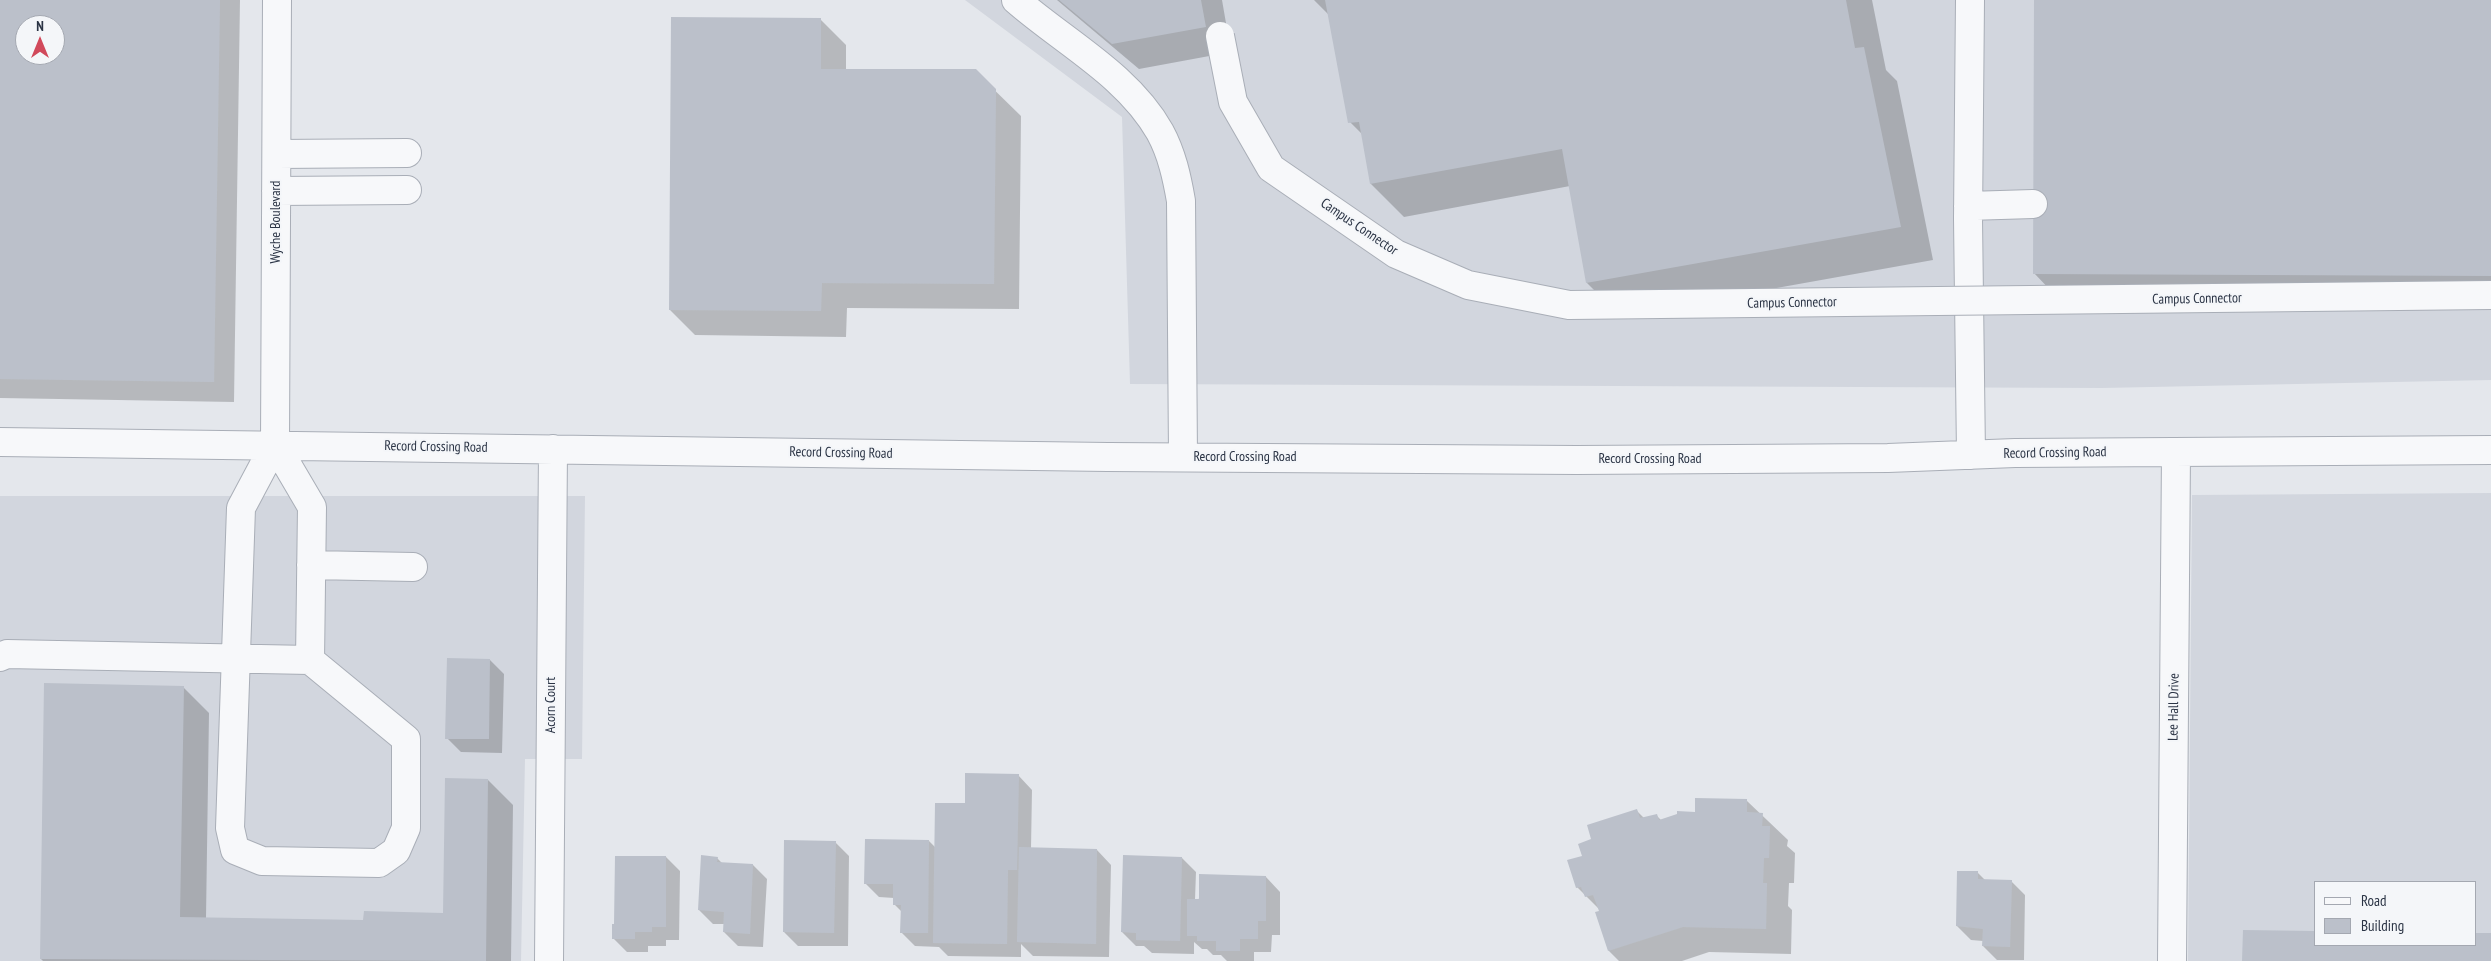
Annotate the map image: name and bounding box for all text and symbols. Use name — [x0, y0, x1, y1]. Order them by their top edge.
north arrow — [15, 15, 65, 65]
text: N — [36, 17, 44, 35]
street label: Wyche Boulevard — [268, 181, 284, 263]
street label: Campus Connector — [1317, 195, 1401, 259]
street label: Campus Connector — [2152, 290, 2242, 308]
street label: Campus Connector — [1747, 294, 1837, 312]
street label: Record Crossing Road — [384, 438, 488, 456]
street label: Record Crossing Road — [789, 444, 893, 462]
street label: Record Crossing Road — [2003, 444, 2107, 462]
street label: Record Crossing Road — [1193, 449, 1297, 465]
street label: Record Crossing Road — [1598, 451, 1702, 467]
street label: Lee Hall Drive — [2165, 673, 2183, 741]
street label: Acorn Court — [543, 677, 559, 733]
legend — [2314, 881, 2476, 946]
text: Road — [2361, 891, 2387, 910]
text: Building — [2361, 916, 2404, 935]

